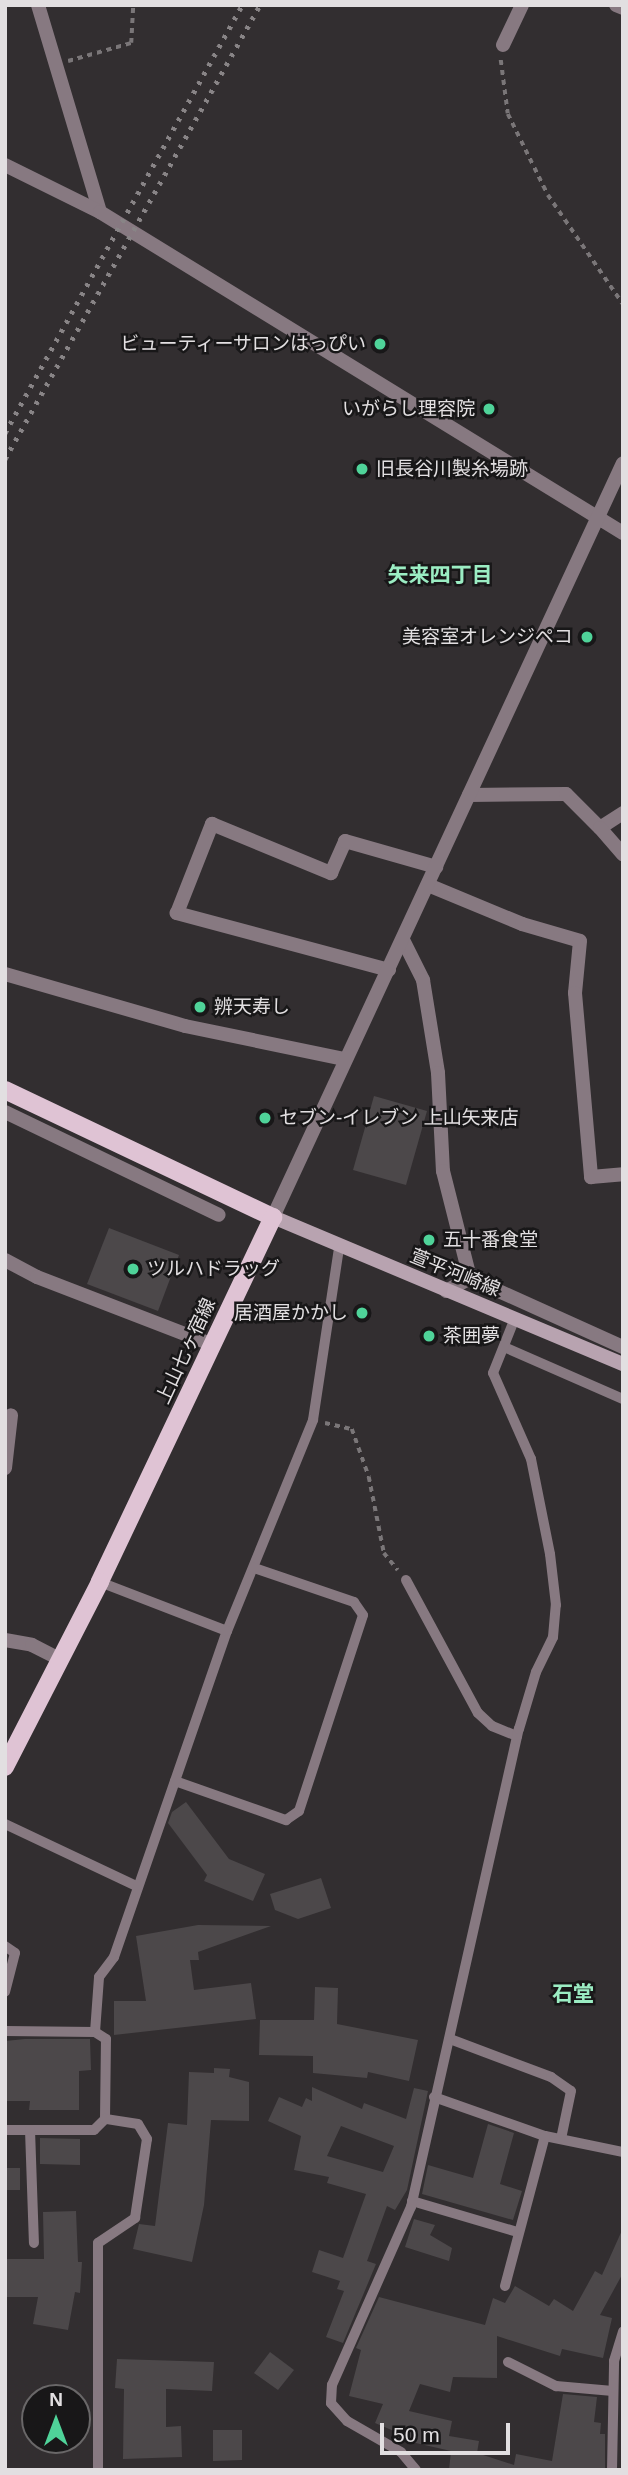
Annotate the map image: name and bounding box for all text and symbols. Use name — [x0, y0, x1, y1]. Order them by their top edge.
place label: ビューティーサロンはっぴい — [119, 333, 366, 355]
marker: ビューティーサロンはっぴい — [372, 336, 388, 352]
place label: いがらし理容院 — [342, 398, 475, 420]
marker: いがらし理容院 — [481, 401, 497, 417]
place label: 旧長谷川製糸場跡 — [376, 458, 528, 480]
marker: 旧長谷川製糸場跡 — [354, 461, 370, 477]
district label: 矢来四丁目 — [388, 562, 492, 588]
place label: 美容室オレンジペコ — [402, 626, 573, 648]
marker: 美容室オレンジペコ — [579, 629, 595, 645]
place label: 辨天寿し — [214, 996, 290, 1018]
marker: 辨天寿し — [192, 999, 208, 1015]
place label: セブン-イレブン 上山矢来店 — [279, 1107, 519, 1129]
marker: セブン-イレブン 上山矢来店 — [257, 1110, 273, 1126]
place label: 五十番食堂 — [443, 1229, 538, 1251]
marker: 五十番食堂 — [421, 1232, 437, 1248]
street label: 萱平河崎線 — [407, 1245, 503, 1301]
place label: ツルハドラッグ — [147, 1258, 280, 1280]
marker: ツルハドラッグ — [125, 1261, 141, 1277]
street label: 上山七ヶ宿線 — [152, 1295, 220, 1407]
place label: 居酒屋かかし — [234, 1302, 348, 1324]
marker: 居酒屋かかし — [354, 1305, 370, 1321]
place label: 茶囲夢 — [443, 1325, 500, 1347]
marker: 茶囲夢 — [421, 1328, 437, 1344]
district label: 石堂 — [552, 1981, 594, 2007]
north arrow — [21, 2384, 91, 2454]
text: N — [49, 2389, 63, 2410]
scale bar — [383, 2408, 512, 2452]
text: 50 m — [393, 2423, 440, 2446]

